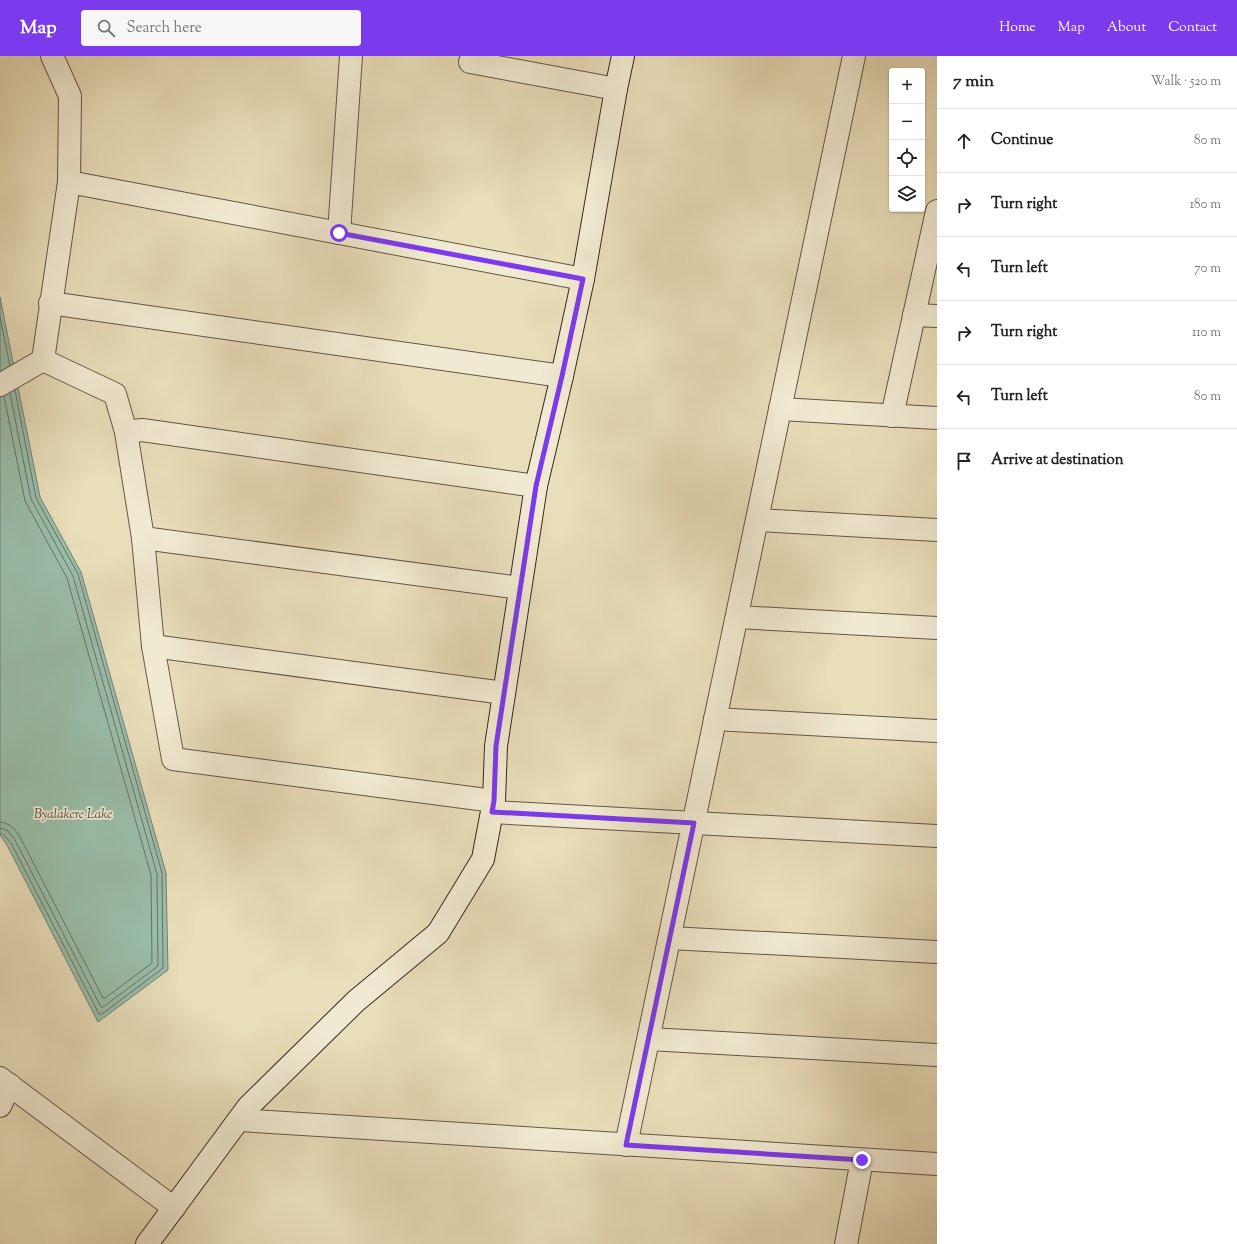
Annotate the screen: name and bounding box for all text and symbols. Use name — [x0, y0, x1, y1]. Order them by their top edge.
search box — [81, 10, 361, 46]
text: Map — [20, 15, 57, 42]
icon: search — [95, 17, 117, 39]
text: Search here — [127, 18, 202, 39]
text: Home — [999, 18, 1036, 38]
text: Map — [1058, 18, 1085, 38]
text: About — [1107, 18, 1146, 38]
text: Contact — [1168, 18, 1217, 38]
map controls — [889, 68, 925, 212]
button: + — [889, 68, 925, 104]
text: 7 min — [953, 70, 994, 94]
text: Walk · 520 m — [1151, 73, 1221, 91]
button: − — [889, 104, 925, 140]
icon: ahead — [953, 130, 975, 152]
text: Continue — [991, 130, 1053, 151]
text: 80 m — [1194, 132, 1221, 150]
button: locate — [889, 140, 925, 176]
button: layers — [889, 176, 925, 212]
icon: right — [953, 194, 975, 216]
text: Turn right — [991, 194, 1057, 215]
text: 180 m — [1190, 196, 1221, 214]
route start — [330, 224, 348, 242]
icon: left — [953, 258, 975, 280]
text: Turn left — [991, 258, 1048, 279]
text: 70 m — [1194, 260, 1221, 278]
icon: right — [953, 322, 975, 344]
text: Turn right — [991, 322, 1057, 343]
text: 110 m — [1192, 324, 1221, 342]
icon: left — [953, 386, 975, 408]
text: Turn left — [991, 386, 1048, 407]
text: 80 m — [1194, 388, 1221, 406]
icon: arrive — [953, 450, 975, 472]
text: Arrive at destination — [991, 450, 1124, 471]
water label: Byalakere Lake — [34, 806, 112, 824]
route end — [853, 1151, 871, 1169]

